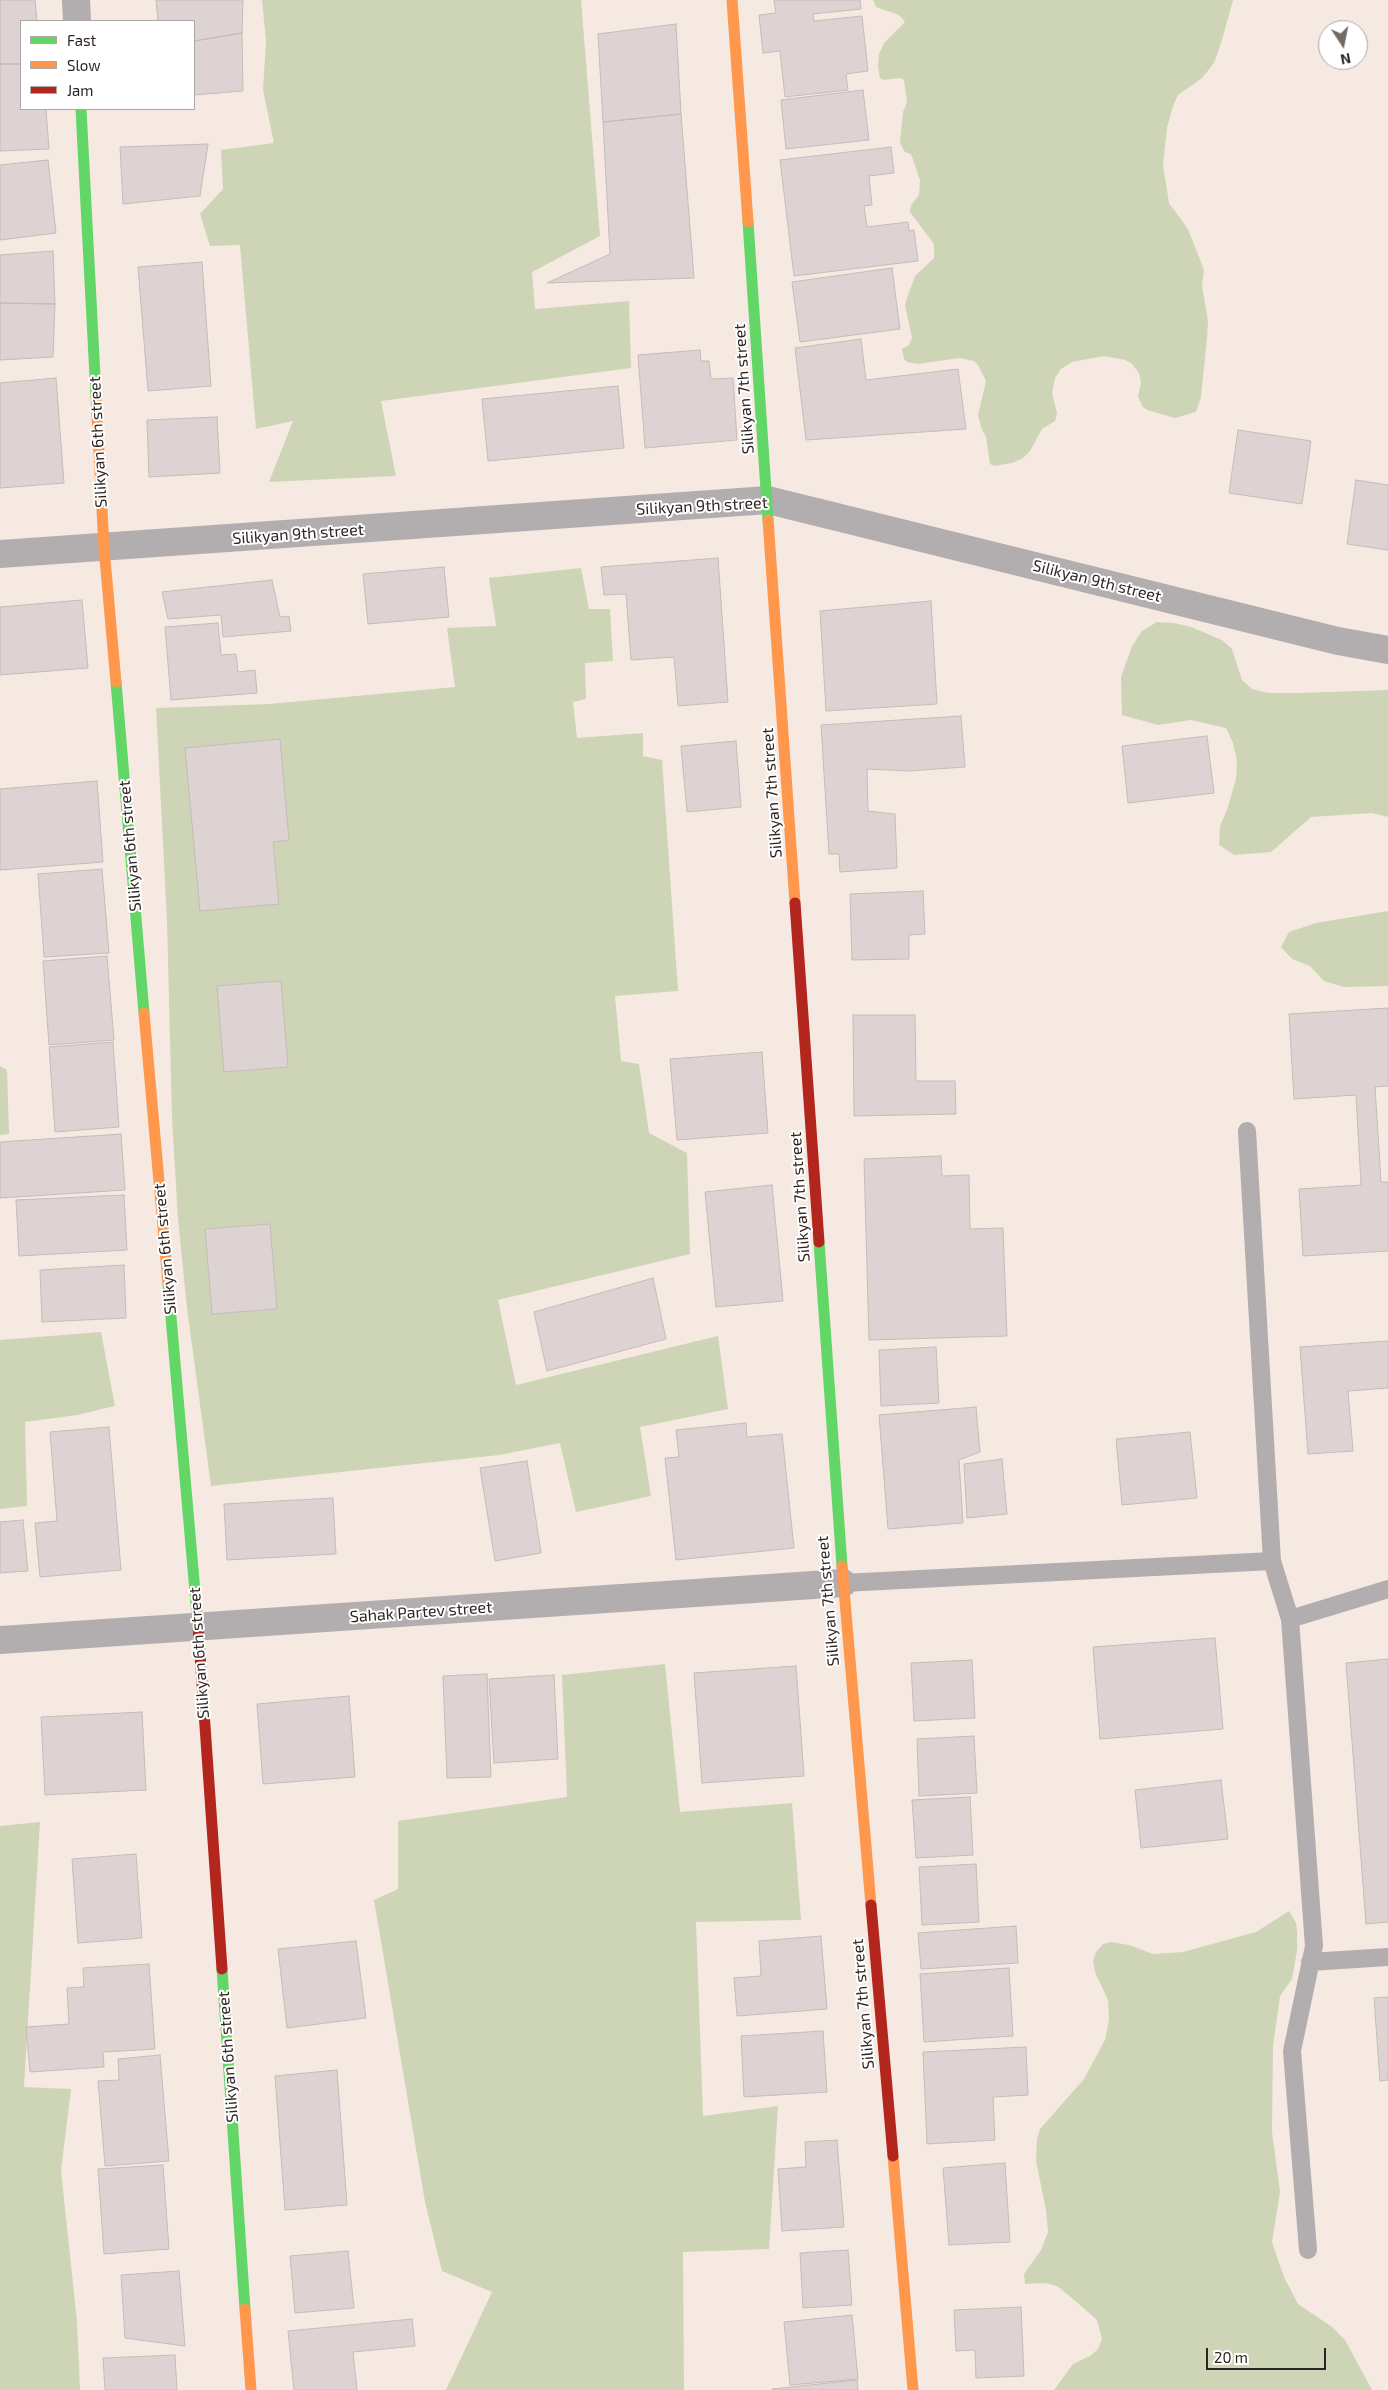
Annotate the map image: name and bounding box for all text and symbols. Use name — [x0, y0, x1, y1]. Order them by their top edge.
legend — [20, 20, 195, 110]
north arrow — [1318, 20, 1368, 70]
text: Fast — [67, 31, 96, 49]
text: N — [1339, 50, 1352, 69]
text: Slow — [67, 56, 101, 74]
text: Jam — [67, 81, 93, 99]
street label: Silikyan 7th street — [730, 323, 758, 455]
street label: Silikyan 6th street — [85, 376, 111, 508]
street label: Silikyan 9th street — [636, 493, 768, 519]
street label: Silikyan 9th street — [232, 520, 364, 548]
street label: Silikyan 9th street — [1031, 556, 1163, 606]
street label: Silikyan 7th street — [758, 727, 786, 859]
street label: Silikyan 6th street — [115, 780, 145, 912]
street label: Silikyan 7th street — [786, 1131, 814, 1263]
street label: Silikyan 6th street — [150, 1183, 180, 1315]
street label: Silikyan 7th street — [813, 1535, 843, 1667]
street label: Silikyan 6th street — [185, 1587, 213, 1719]
street label: Sahak Partev street — [349, 1597, 493, 1627]
street label: Silikyan 7th street — [848, 1938, 878, 2070]
street label: Silikyan 6th street — [214, 1991, 242, 2123]
scale bar — [1208, 2338, 1328, 2370]
text: 20 m — [1214, 2348, 1248, 2366]

